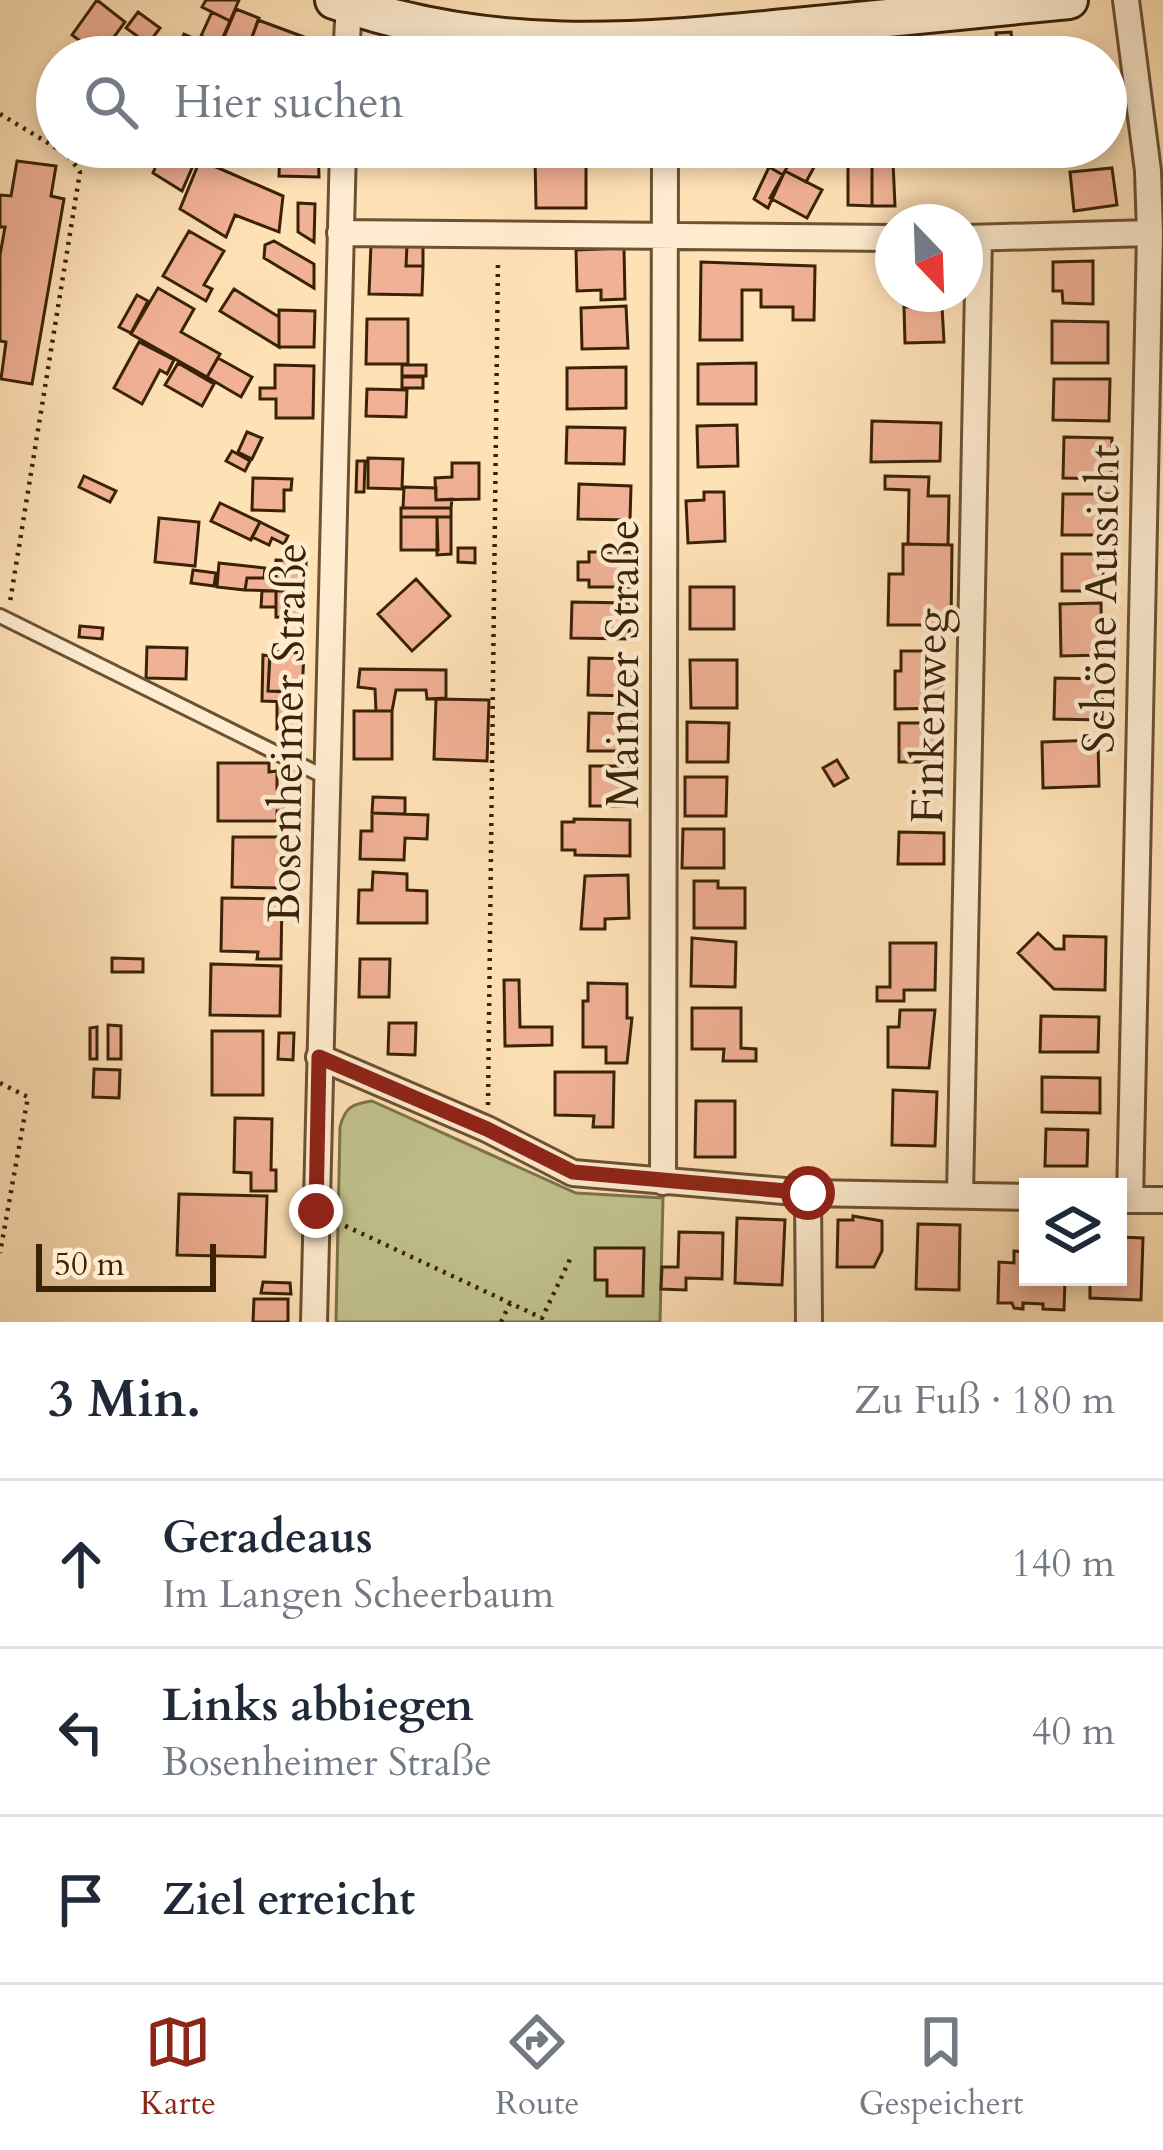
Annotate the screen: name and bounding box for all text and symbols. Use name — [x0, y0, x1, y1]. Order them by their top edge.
search box — [36, 36, 1127, 168]
icon: search — [78, 69, 144, 135]
text: Hier suchen — [174, 72, 404, 133]
north arrow — [875, 204, 983, 312]
street label: Schöne Aussicht — [1068, 444, 1135, 754]
street label: Mainzer Straße — [593, 520, 654, 808]
street label: Bosenheimer Straße — [254, 542, 321, 924]
street label: Finkenweg — [897, 607, 962, 824]
route start — [781, 1166, 835, 1220]
map controls — [1019, 1178, 1127, 1286]
button: layers — [1019, 1178, 1127, 1286]
route end — [289, 1184, 343, 1238]
scale bar — [36, 1238, 216, 1291]
text: 50 m — [54, 1242, 125, 1287]
text: 3 Min. — [48, 1365, 201, 1435]
text: Zu Fuß · 180 m — [854, 1374, 1115, 1427]
text: Geradeaus — [162, 1507, 373, 1568]
icon: ahead — [48, 1531, 114, 1597]
text: 140 m — [1012, 1537, 1115, 1590]
text: Im Langen Scheerbaum — [162, 1568, 554, 1621]
text: Links abbiegen — [162, 1675, 474, 1736]
icon: left — [48, 1699, 114, 1765]
text: 40 m — [1032, 1705, 1115, 1758]
text: Bosenheimer Straße — [162, 1736, 492, 1789]
icon: arrive — [48, 1867, 114, 1933]
text: Ziel erreicht — [162, 1869, 415, 1930]
tab: Karte — [140, 2009, 216, 2126]
tab: Route — [495, 2009, 579, 2126]
tab: Gespeichert — [859, 2009, 1023, 2126]

